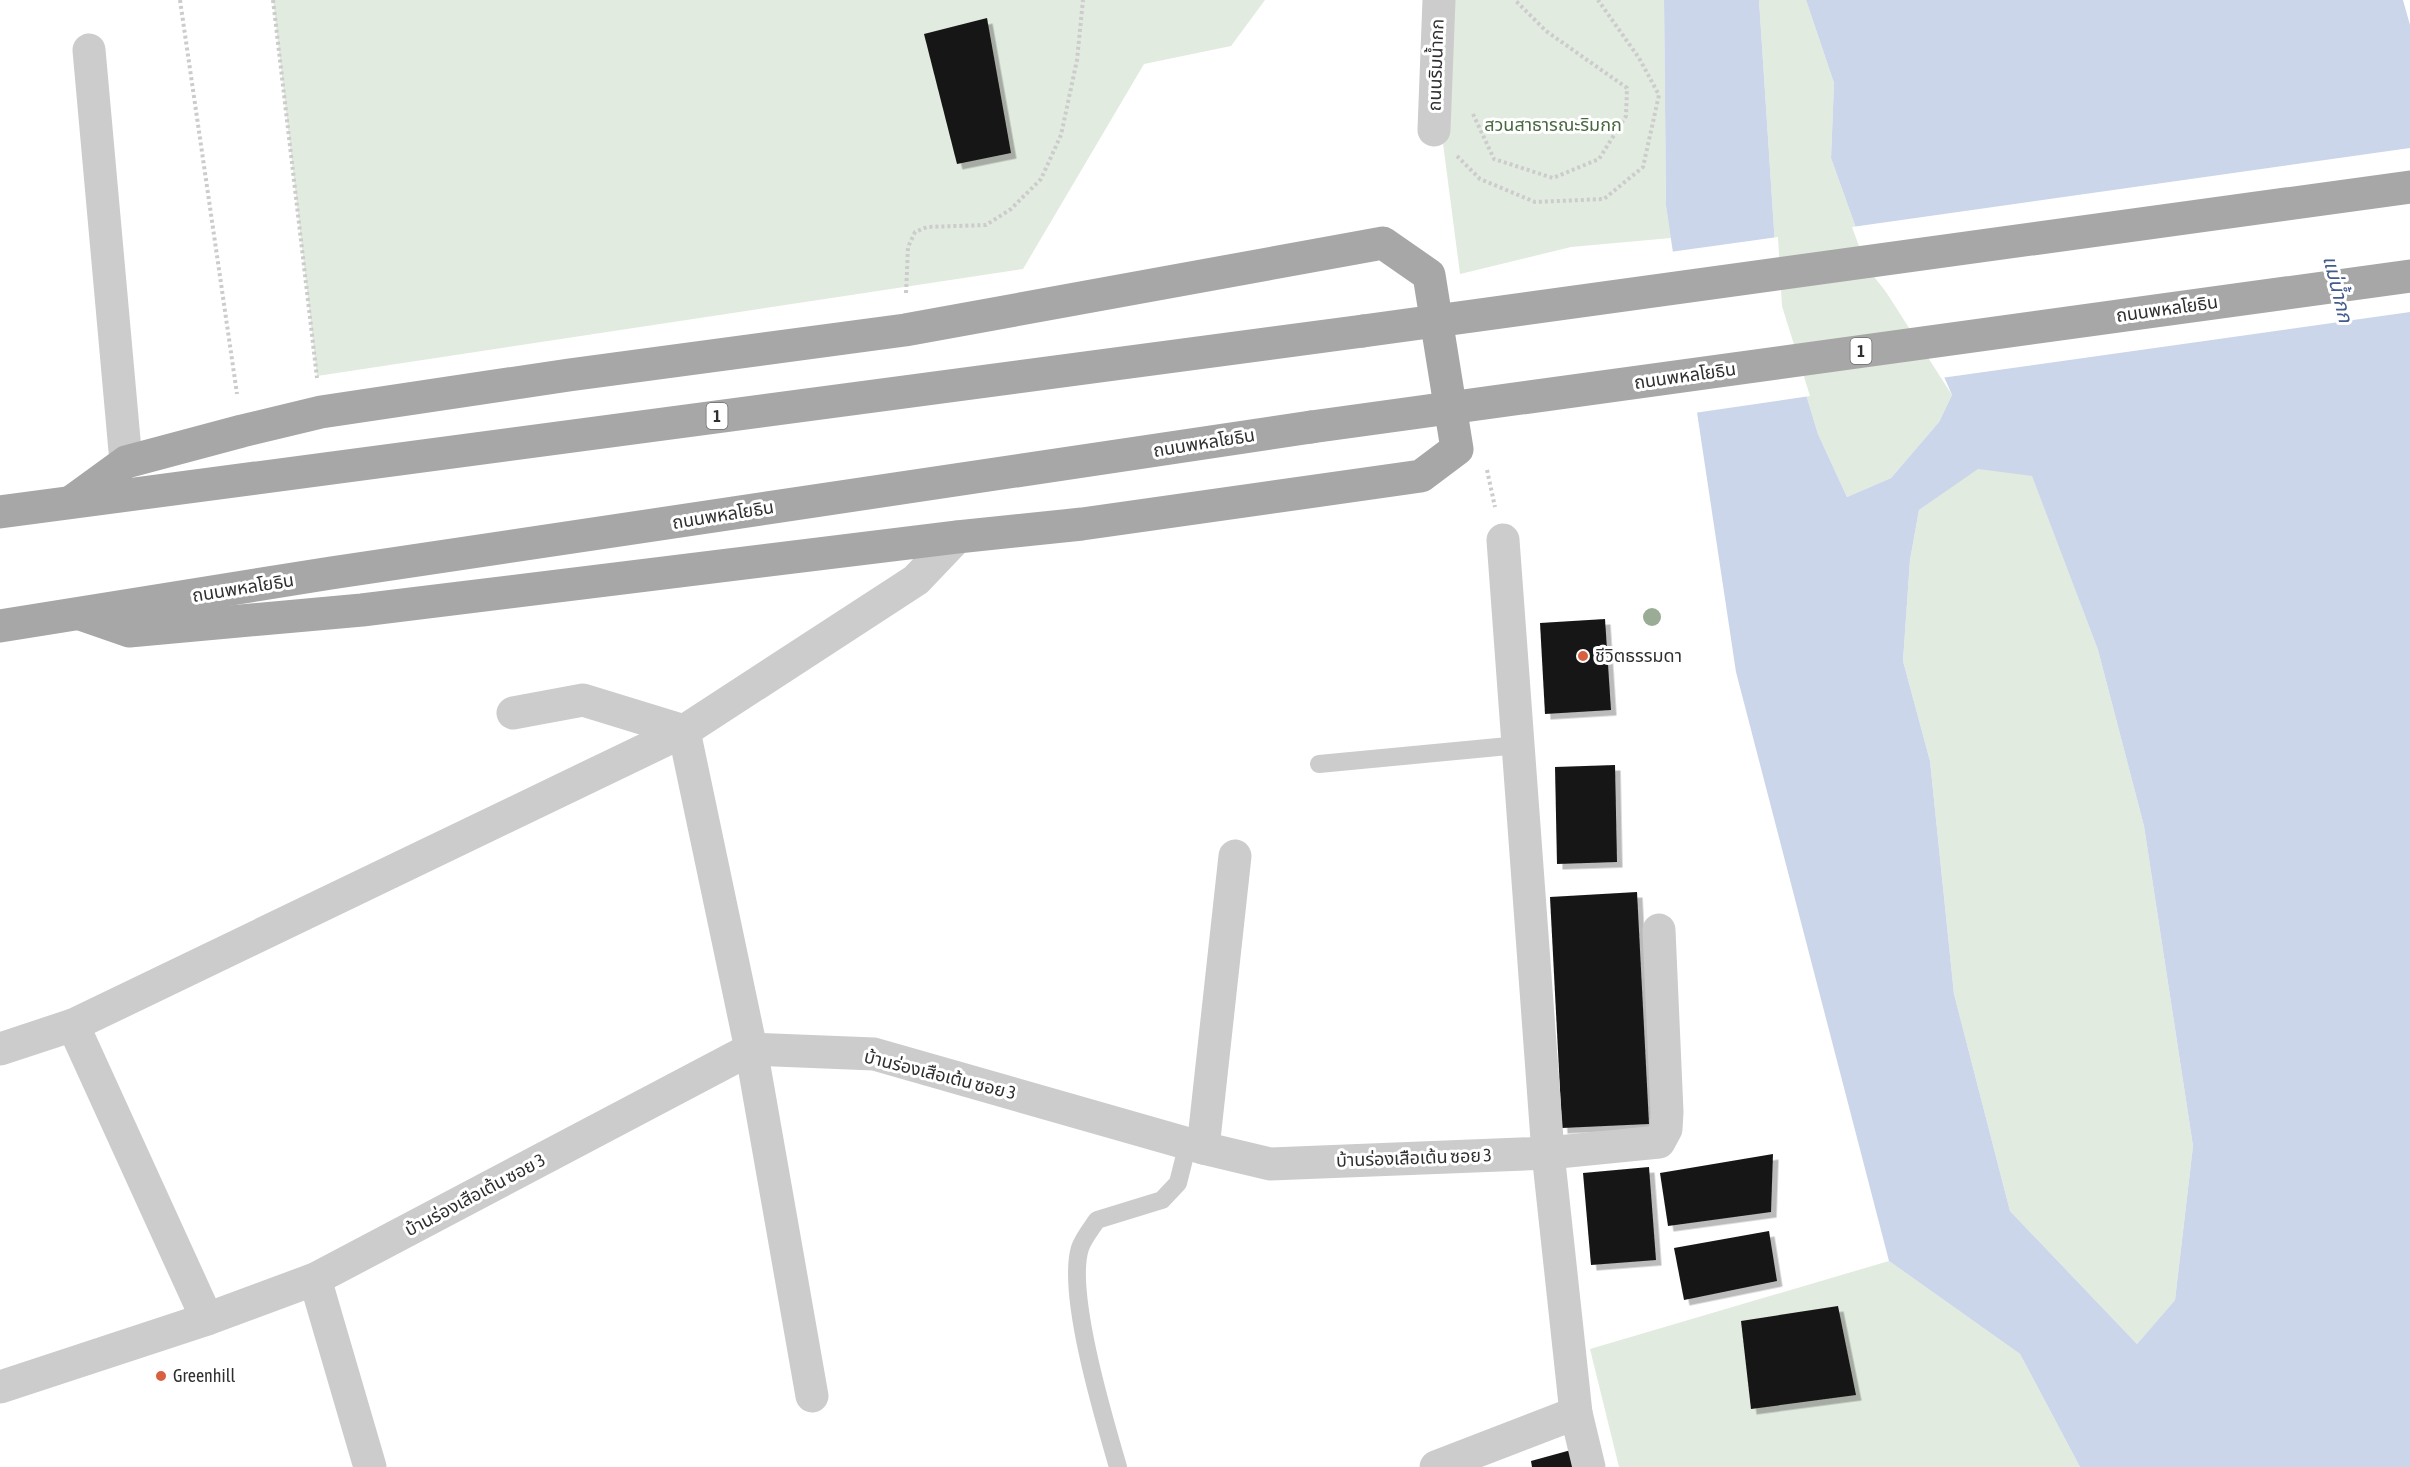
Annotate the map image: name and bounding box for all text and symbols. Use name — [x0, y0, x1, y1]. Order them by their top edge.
street label: ถนนริมน้ำกก — [1421, 18, 1448, 112]
park label: สวนสาธารณะริมกก — [1484, 114, 1622, 135]
water label: แม่น้ำกก — [2319, 253, 2360, 326]
street label: ถนนพหลโยธิน — [2115, 291, 2219, 326]
road number: 1 — [1850, 338, 1872, 364]
street label: ถนนพหลโยธิน — [1633, 358, 1737, 393]
road number: 1 — [706, 403, 728, 429]
street label: ถนนพหลโยธิน — [1152, 424, 1256, 461]
street label: ถนนพหลโยธิน — [671, 496, 775, 533]
street label: ถนนพหลโยธิน — [191, 569, 295, 606]
place label: ชีวิตธรรมดา — [1595, 645, 1682, 666]
marker: ชีวิตธรรมดา — [1576, 649, 1590, 663]
street label: บ้านร่องเสือเต้น ซอย 3 — [862, 1045, 1018, 1104]
street label: บ้านร่องเสือเต้น ซอย 3 — [1336, 1144, 1492, 1171]
street label: บ้านร่องเสือเต้น ซอย 3 — [401, 1149, 548, 1240]
place label: Greenhill — [173, 1365, 235, 1386]
marker: Greenhill — [154, 1369, 168, 1383]

